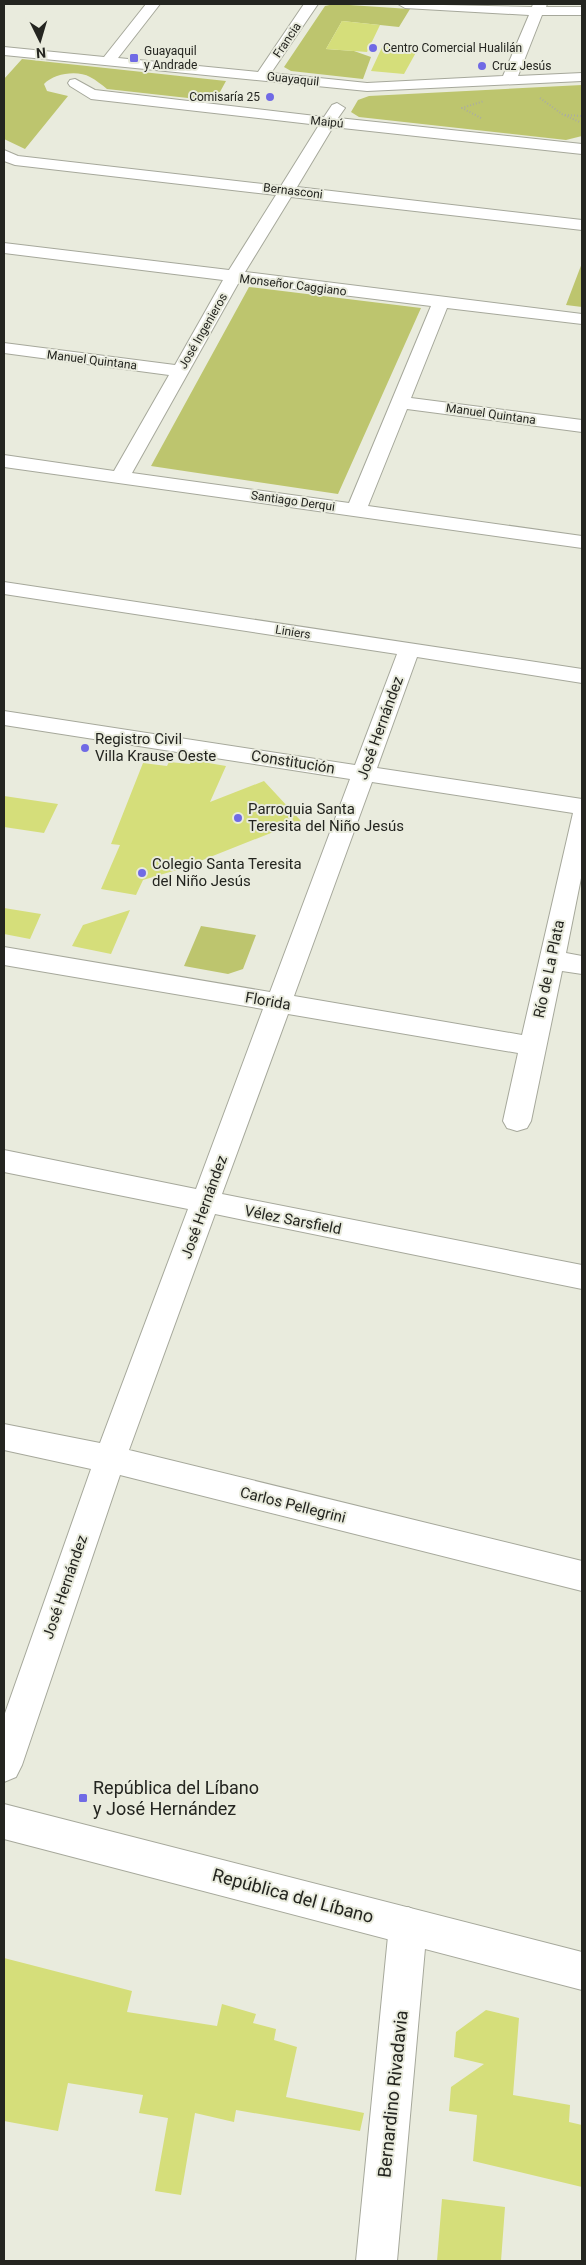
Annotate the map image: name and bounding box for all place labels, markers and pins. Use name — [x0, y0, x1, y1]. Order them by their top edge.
place label: Centro Comercial Hualilán — [383, 41, 522, 55]
marker: Centro Comercial Hualilán — [367, 42, 379, 54]
place label: Guayaquil y Andrade — [144, 44, 197, 72]
marker: Guayaquil y Andrade — [128, 52, 140, 64]
place label: Cruz Jesús — [492, 59, 551, 73]
marker: Cruz Jesús — [476, 60, 488, 72]
place label: Comisaría 25 — [189, 90, 260, 104]
marker: Comisaría 25 — [264, 91, 276, 103]
place label: Registro Civil Villa Krause Oeste — [95, 730, 216, 765]
marker: Registro Civil Villa Krause Oeste — [79, 742, 91, 754]
place label: Parroquia Santa Teresita del Niño Jesús — [248, 800, 404, 835]
marker: Parroquia Santa Teresita del Niño Jesús — [232, 812, 244, 824]
place label: Colegio Santa Teresita del Niño Jesús — [152, 855, 302, 890]
marker: Colegio Santa Teresita del Niño Jesús — [136, 867, 148, 879]
place label: República del Líbano y José Hernández — [93, 1777, 259, 1819]
marker: República del Líbano y José Hernández — [77, 1792, 89, 1804]

